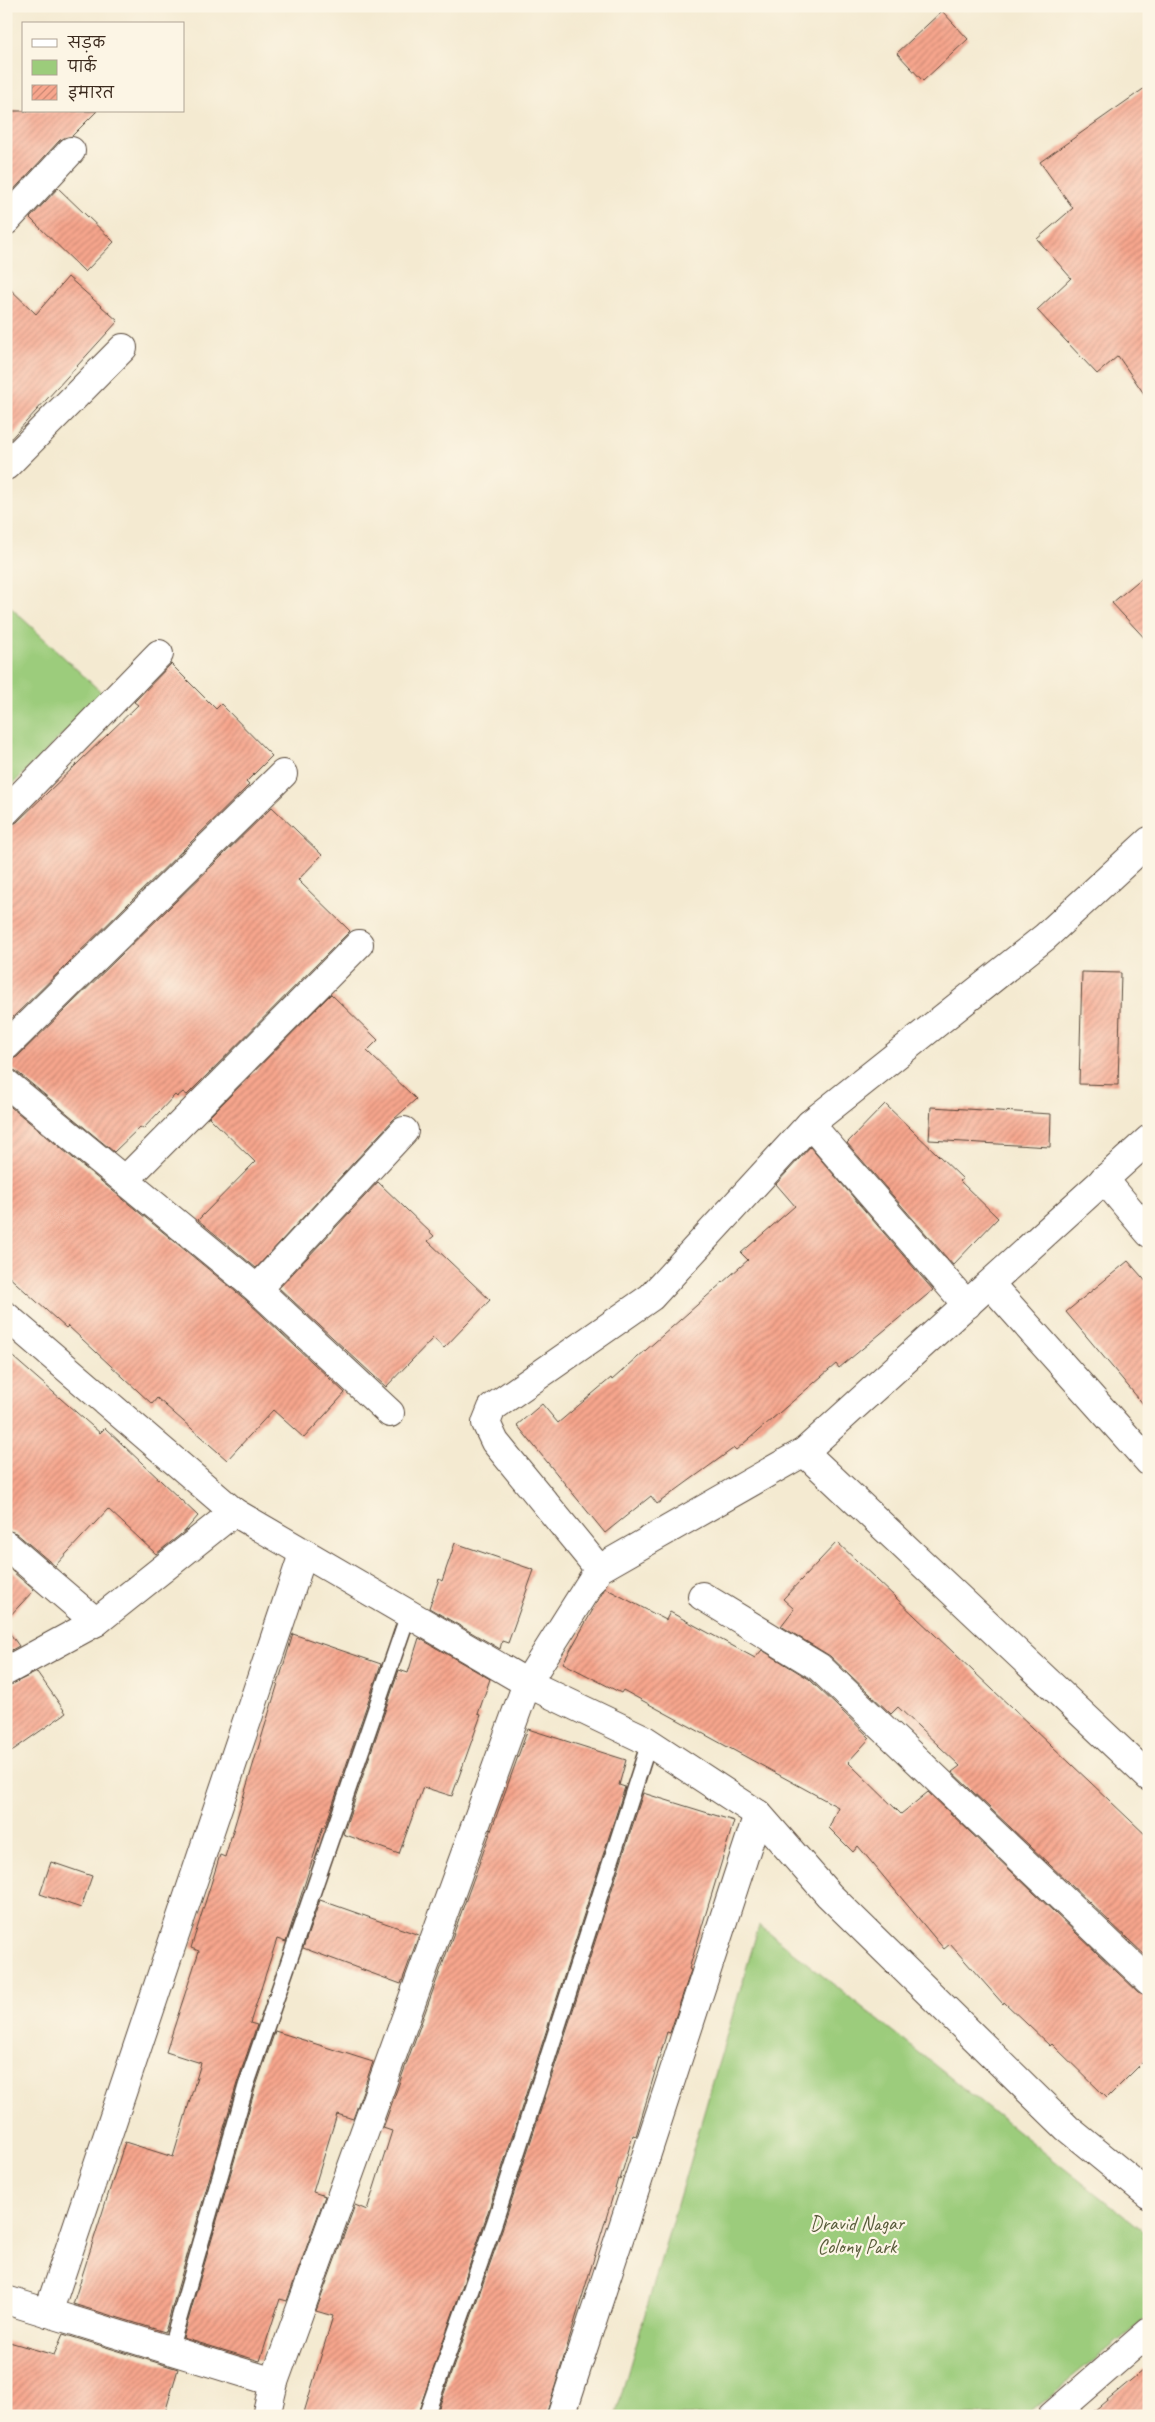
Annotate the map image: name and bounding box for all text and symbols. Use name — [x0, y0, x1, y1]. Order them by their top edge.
legend — [22, 22, 185, 112]
text: सड़क — [67, 34, 106, 53]
text: पार्क — [67, 55, 98, 77]
text: इमारत — [68, 84, 115, 103]
park label: Dravid Nagar Colony Park — [810, 2211, 906, 2259]

